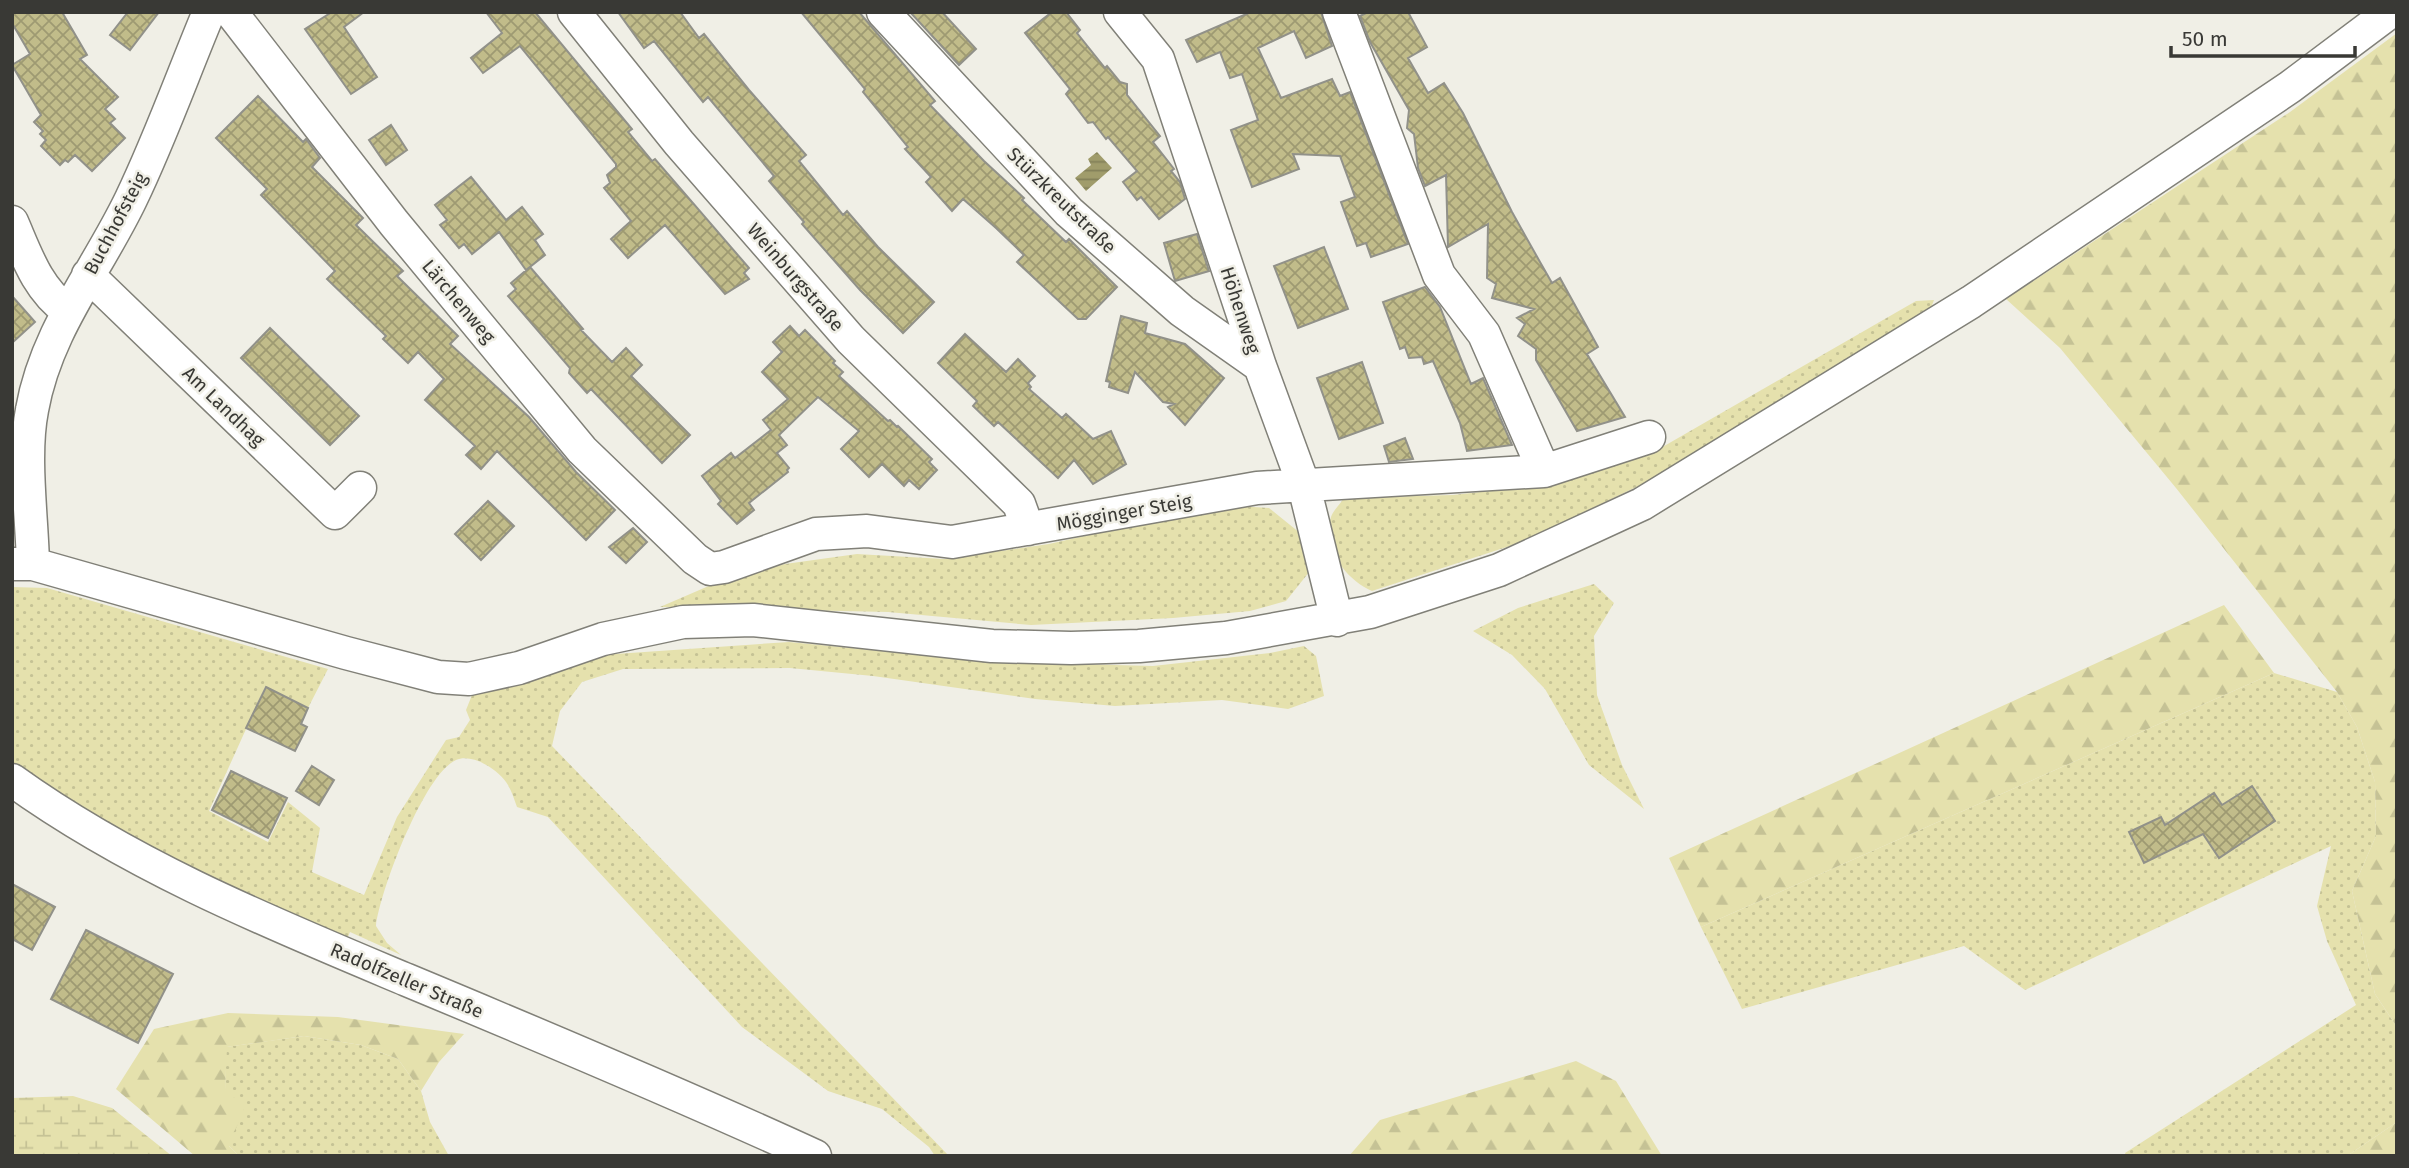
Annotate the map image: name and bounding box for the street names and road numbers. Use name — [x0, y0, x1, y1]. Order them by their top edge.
street label: Stürzkreutstraße — [1002, 142, 1121, 258]
street label: Buchhofsteig — [79, 168, 152, 278]
street label: Weinburgstraße — [742, 219, 849, 336]
street label: Lärchenweg — [417, 255, 500, 348]
street label: Höhenweg — [1216, 264, 1265, 357]
street label: Am Landhag — [178, 361, 270, 451]
street label: Mögginger Steig — [1055, 489, 1194, 536]
street label: Radolfzeller Straße — [327, 938, 487, 1023]

